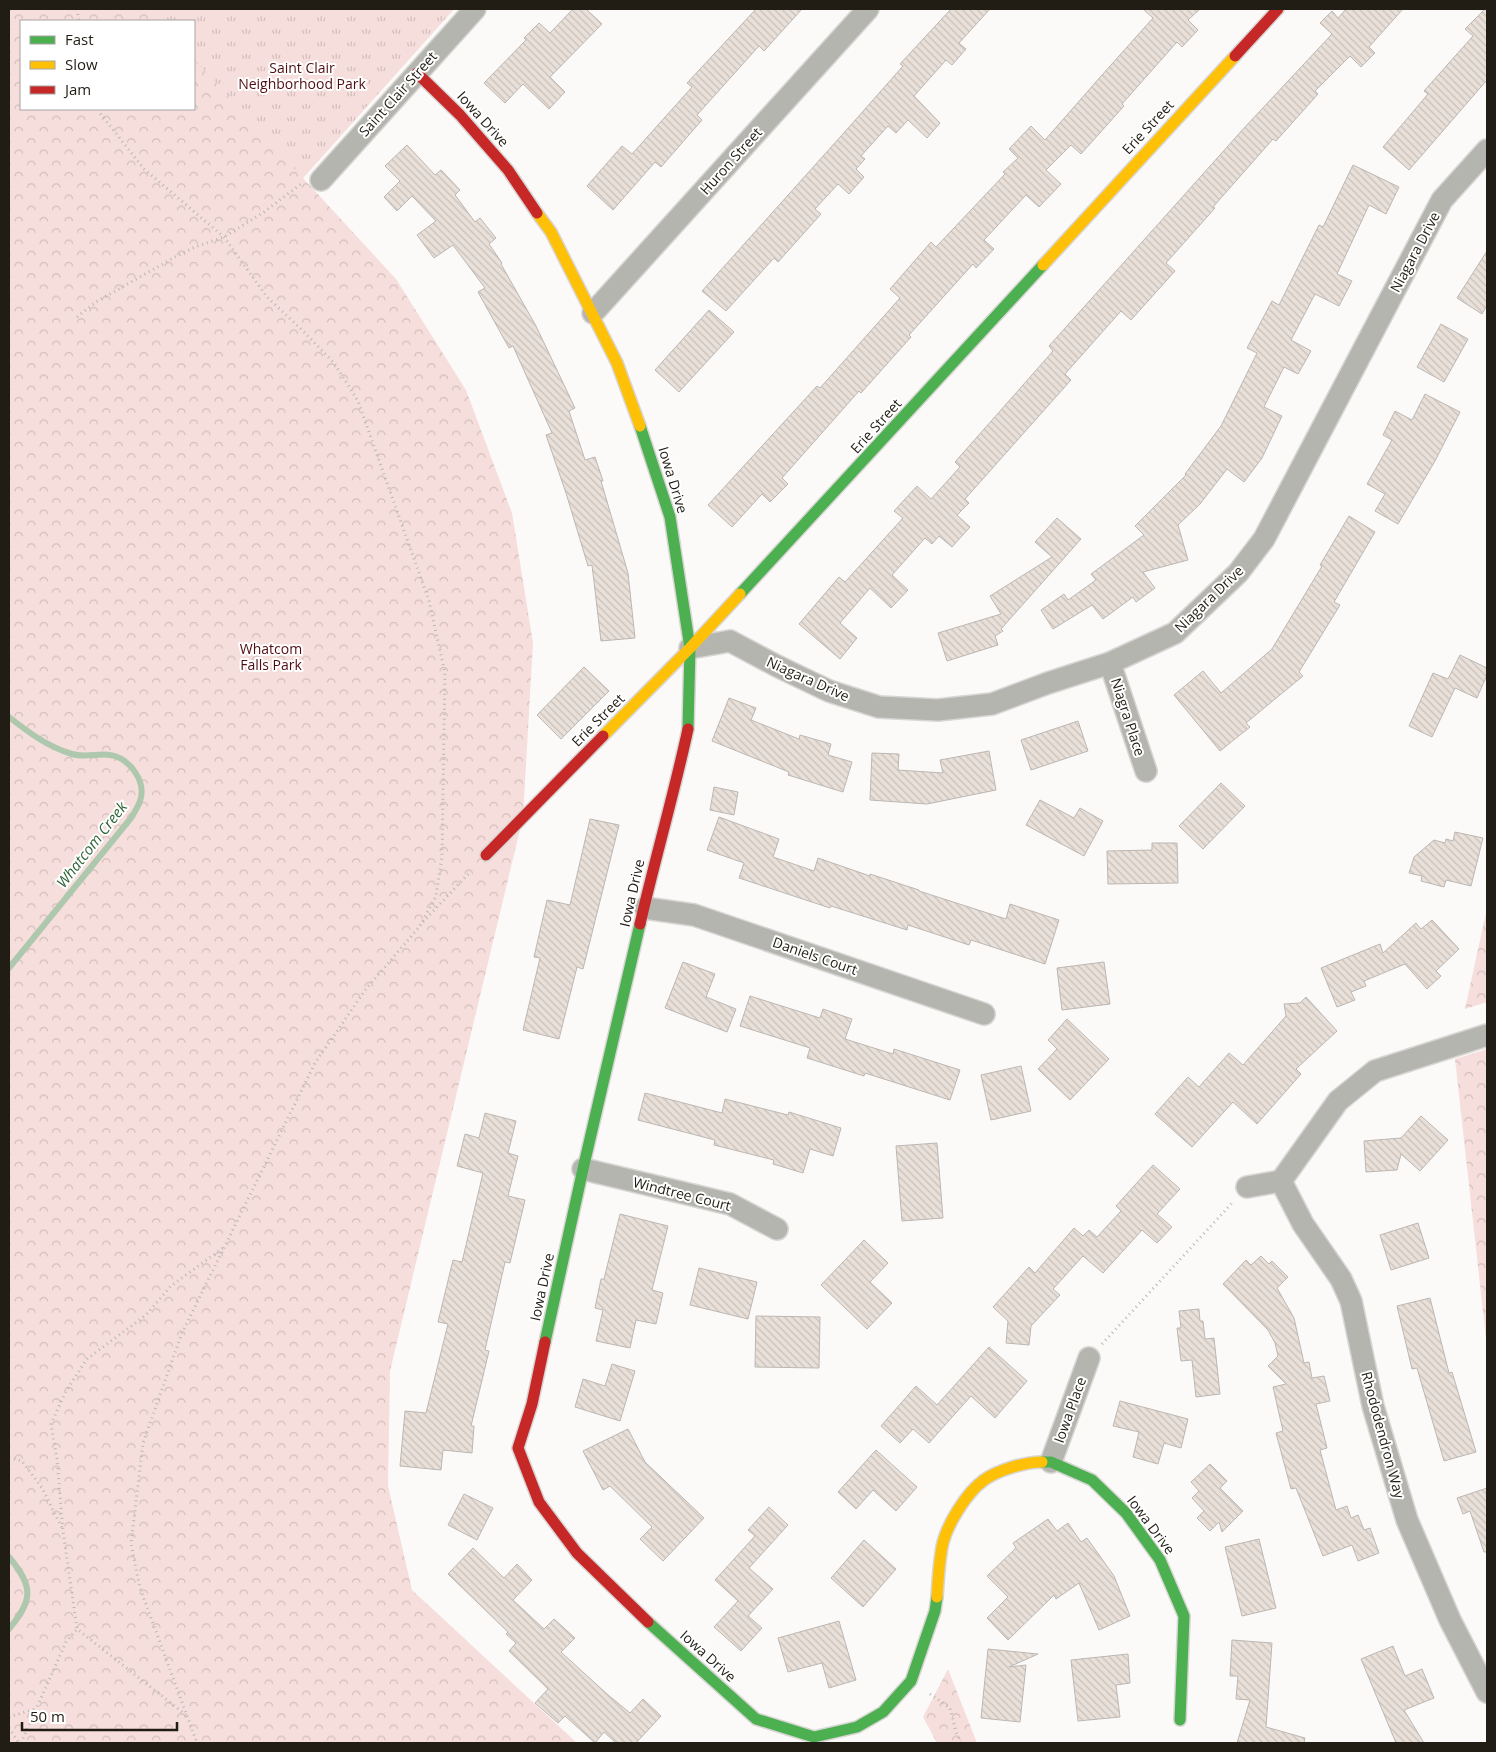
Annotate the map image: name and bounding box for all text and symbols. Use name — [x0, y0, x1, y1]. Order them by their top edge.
legend — [20, 20, 195, 110]
text: Fast — [65, 29, 94, 49]
street label: Saint Clair Street — [354, 47, 441, 140]
text: Slow — [65, 54, 98, 74]
park label: Saint Clair Neighborhood Park — [238, 58, 367, 93]
text: Jam — [63, 79, 91, 99]
street label: Iowa Drive — [453, 87, 514, 151]
street label: Erie Street — [1118, 95, 1178, 158]
street label: Huron Street — [695, 123, 766, 198]
street label: Niagara Drive — [1385, 208, 1444, 295]
street label: Erie Street — [846, 394, 905, 457]
street label: Iowa Drive — [654, 444, 693, 516]
street label: Niagara Drive — [1170, 561, 1247, 636]
park label: Whatcom Falls Park — [240, 639, 302, 674]
street label: Niagara Drive — [764, 652, 853, 705]
street label: Niagra Place — [1107, 675, 1150, 758]
street label: Erie Street — [567, 689, 628, 750]
water label: Whatcom Creek — [51, 797, 132, 892]
street label: Iowa Drive — [615, 857, 649, 929]
street label: Daniels Court — [770, 932, 860, 979]
street label: Windtree Court — [631, 1172, 733, 1215]
street label: Iowa Drive — [525, 1251, 558, 1323]
street label: Rhododendron Way — [1357, 1369, 1410, 1501]
street label: Iowa Place — [1049, 1374, 1090, 1445]
street label: Iowa Drive — [1123, 1491, 1180, 1558]
street label: Iowa Drive — [676, 1626, 740, 1686]
scale bar — [22, 1700, 178, 1732]
text: 50 m — [30, 1706, 65, 1726]

